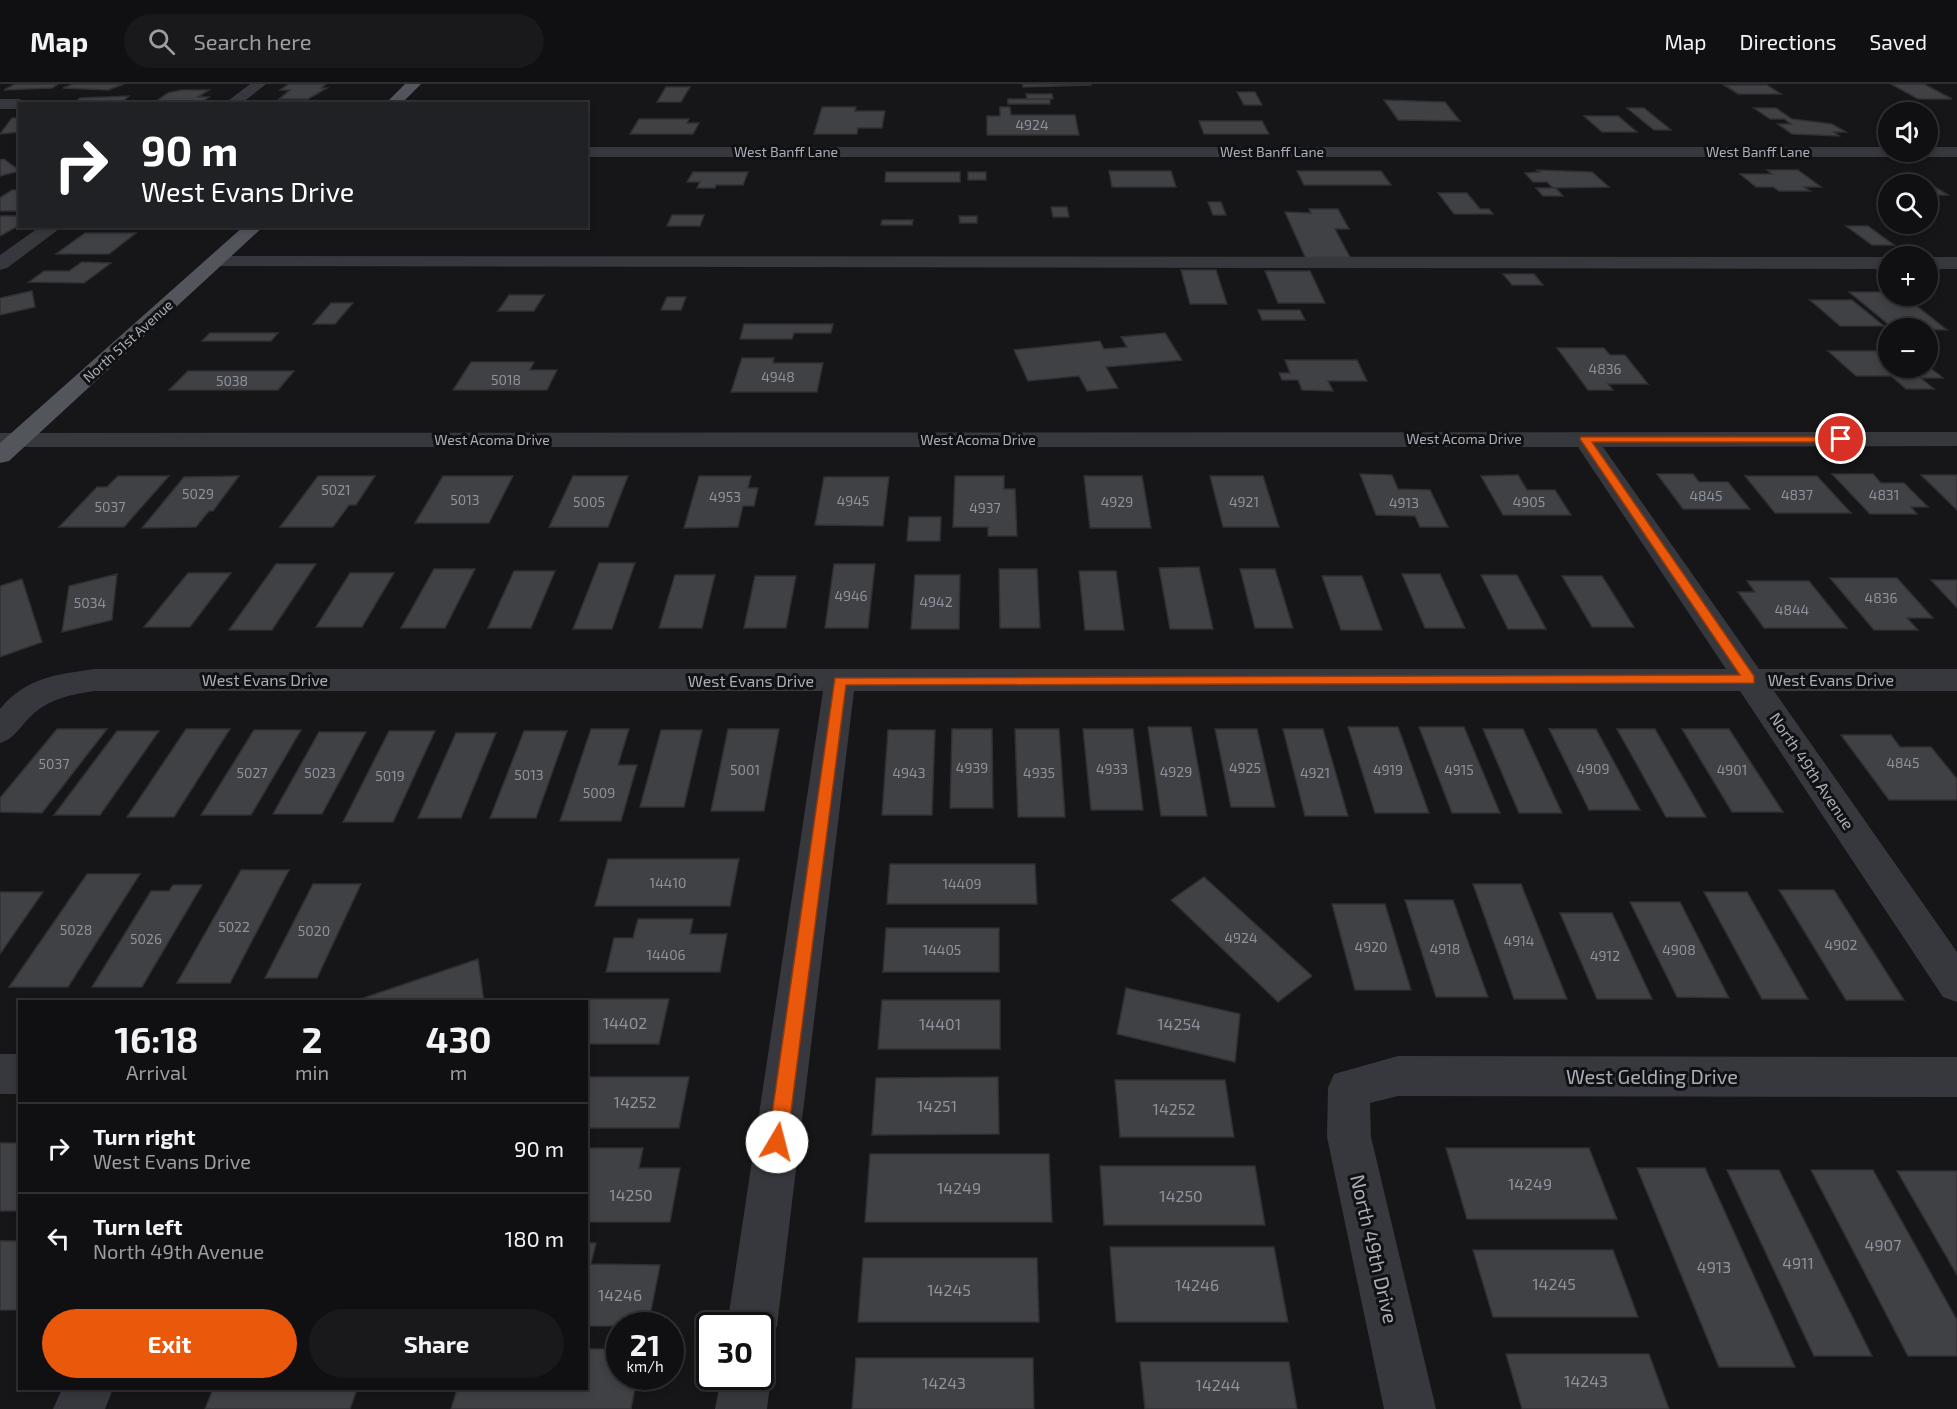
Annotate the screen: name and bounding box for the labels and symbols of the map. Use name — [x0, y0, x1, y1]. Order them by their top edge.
house number: 4924 — [1015, 116, 1049, 133]
street label: West Banff Lane — [734, 143, 838, 160]
street label: West Banff Lane — [1220, 143, 1324, 160]
street label: West Banff Lane — [1706, 143, 1810, 160]
street label: North 51st Avenue — [79, 296, 176, 386]
house number: 4836 — [1589, 360, 1621, 377]
house number: 4948 — [761, 368, 795, 385]
house number: 5018 — [491, 371, 521, 388]
house number: 5038 — [216, 372, 248, 389]
pin — [1815, 413, 1866, 464]
street label: West Acoma Drive — [1406, 430, 1522, 447]
street label: West Acoma Drive — [434, 431, 550, 448]
street label: West Acoma Drive — [920, 431, 1036, 448]
house number: 5021 — [321, 481, 351, 498]
house number: 5029 — [182, 485, 214, 502]
house number: 4837 — [1781, 486, 1813, 503]
house number: 4831 — [1869, 486, 1899, 503]
house number: 4845 — [1689, 487, 1723, 504]
house number: 4953 — [709, 488, 741, 505]
house number: 5013 — [450, 491, 480, 508]
house number: 4945 — [837, 492, 869, 509]
house number: 5005 — [573, 493, 605, 510]
house number: 4929 — [1101, 493, 1133, 510]
house number: 4921 — [1229, 493, 1259, 510]
house number: 4905 — [1513, 493, 1545, 510]
house number: 4913 — [1389, 494, 1419, 511]
house number: 5037 — [95, 498, 125, 515]
house number: 4937 — [969, 499, 1001, 516]
house number: 4946 — [834, 587, 868, 604]
house number: 4836 — [1865, 589, 1897, 606]
house number: 4942 — [919, 593, 953, 610]
house number: 5034 — [74, 594, 106, 611]
house number: 4844 — [1775, 601, 1809, 618]
street label: West Evans Drive — [202, 670, 328, 689]
street label: West Evans Drive — [1768, 670, 1894, 689]
street label: West Evans Drive — [688, 671, 814, 690]
street label: North 49th Avenue — [1766, 709, 1859, 833]
house number: 4845 — [1886, 754, 1920, 771]
house number: 5037 — [39, 755, 69, 772]
house number: 4939 — [956, 759, 988, 776]
house number: 4925 — [1229, 759, 1261, 776]
house number: 4933 — [1096, 760, 1128, 777]
house number: 4909 — [1576, 760, 1610, 777]
house number: 5001 — [730, 761, 760, 778]
house number: 4919 — [1373, 761, 1403, 778]
house number: 4915 — [1444, 761, 1474, 778]
house number: 4901 — [1717, 761, 1747, 778]
house number: 4929 — [1160, 763, 1192, 780]
house number: 5027 — [237, 764, 267, 781]
house number: 5023 — [304, 764, 336, 781]
house number: 4943 — [892, 764, 926, 781]
house number: 4935 — [1023, 764, 1055, 781]
house number: 4921 — [1300, 764, 1330, 781]
house number: 5013 — [514, 766, 544, 783]
house number: 5019 — [375, 767, 405, 784]
house number: 5009 — [583, 784, 615, 801]
house number: 14410 — [650, 874, 686, 891]
house number: 14409 — [942, 875, 982, 892]
house number: 5022 — [218, 918, 250, 935]
house number: 5028 — [60, 921, 92, 938]
house number: 5020 — [298, 922, 330, 939]
house number: 4924 — [1224, 929, 1258, 946]
house number: 5026 — [130, 930, 162, 947]
house number: 4914 — [1504, 932, 1534, 949]
house number: 4902 — [1825, 936, 1858, 953]
house number: 4920 — [1355, 938, 1387, 955]
house number: 4918 — [1430, 940, 1460, 957]
house number: 14405 — [923, 941, 961, 958]
house number: 4908 — [1662, 941, 1696, 958]
house number: 14406 — [646, 946, 686, 963]
house number: 4912 — [1590, 947, 1620, 964]
house number: 14402 — [603, 1013, 647, 1032]
house number: 14401 — [919, 1014, 961, 1033]
house number: 14254 — [1157, 1014, 1201, 1033]
street label: West Gelding Drive — [1566, 1064, 1738, 1088]
house number: 14252 — [614, 1092, 656, 1111]
house number: 14251 — [917, 1096, 957, 1115]
house number: 14252 — [1153, 1099, 1195, 1118]
position arrow — [745, 1110, 809, 1174]
street label: North 49th Drive — [1346, 1172, 1404, 1326]
house number: 14249 — [1508, 1174, 1552, 1193]
house number: 14249 — [937, 1178, 981, 1197]
house number: 14250 — [609, 1185, 653, 1204]
house number: 14250 — [1159, 1186, 1203, 1205]
house number: 4907 — [1865, 1235, 1901, 1254]
house number: 4911 — [1782, 1253, 1814, 1272]
house number: 4913 — [1697, 1257, 1731, 1276]
house number: 14245 — [1532, 1274, 1576, 1293]
house number: 14246 — [1175, 1275, 1219, 1294]
house number: 14245 — [927, 1280, 971, 1299]
house number: 14246 — [598, 1285, 642, 1304]
speed limit sign: 30 — [696, 1312, 774, 1390]
house number: 14243 — [1564, 1371, 1608, 1390]
house number: 14243 — [922, 1373, 966, 1392]
house number: 14244 — [1196, 1375, 1241, 1394]

